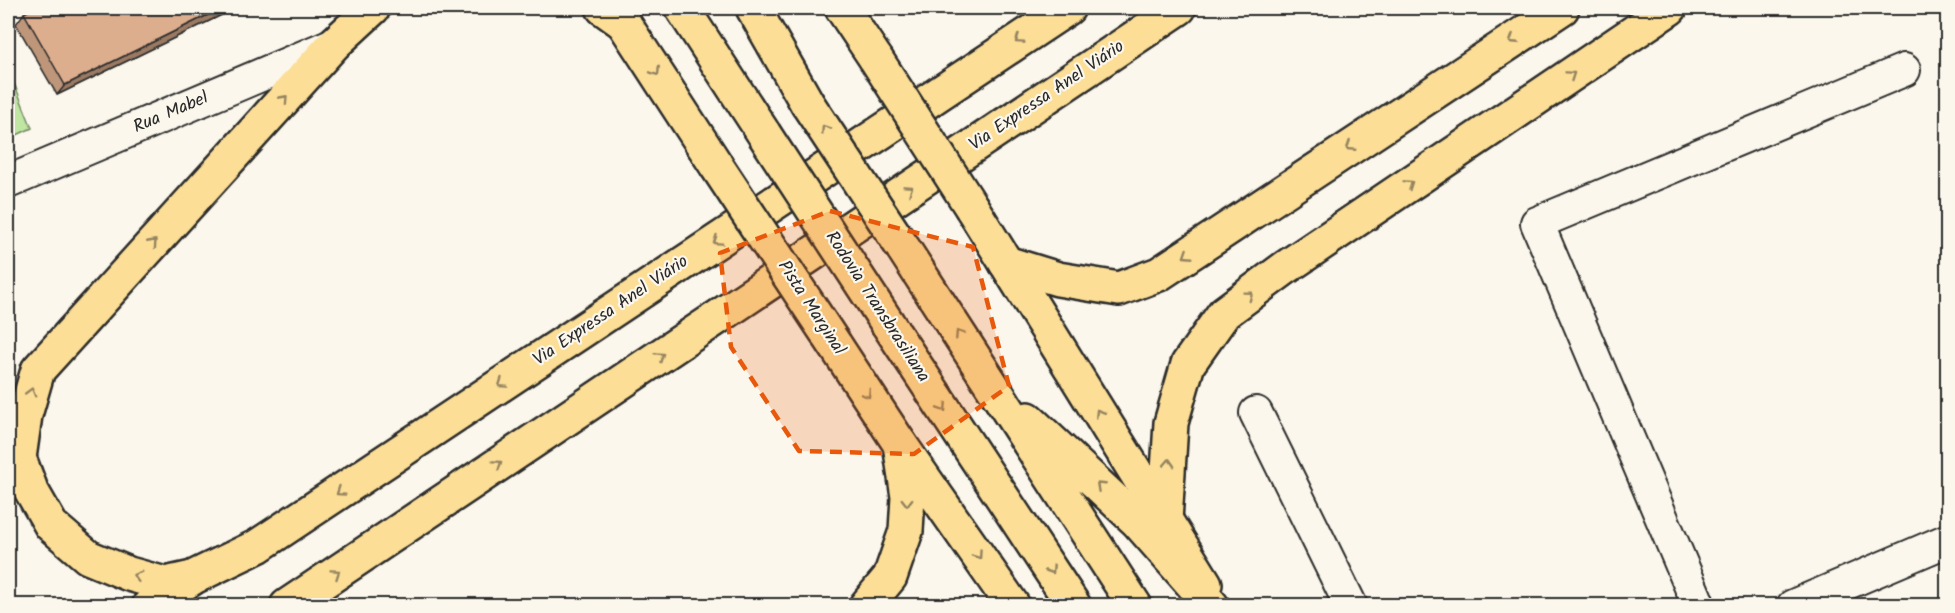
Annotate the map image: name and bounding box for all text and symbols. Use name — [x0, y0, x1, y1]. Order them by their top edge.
street label: Via Expressa Anel Viário — [963, 33, 1131, 159]
one-way arrow — [1015, 33, 1026, 44]
one-way arrow — [1509, 33, 1520, 44]
one-way arrow — [649, 65, 660, 76]
one-way arrow — [1564, 71, 1575, 82]
street label: Rua Mabel — [129, 84, 214, 142]
one-way arrow — [277, 95, 288, 105]
one-way arrow — [821, 125, 832, 136]
one-way arrow — [1346, 140, 1357, 151]
one-way arrow — [1403, 180, 1414, 191]
one-way arrow — [902, 185, 913, 196]
street label: Rodovia Transbrasiliana — [817, 225, 937, 389]
one-way arrow — [713, 234, 724, 245]
one-way arrow — [146, 239, 157, 250]
one-way arrow — [1183, 247, 1194, 258]
street label: Via Expressa Anel Viário — [527, 248, 695, 374]
street label: Pista Marginal — [769, 255, 853, 362]
one-way arrow — [1242, 291, 1253, 302]
one-way arrow — [955, 330, 966, 341]
one-way arrow — [653, 352, 664, 363]
one-way arrow — [498, 377, 509, 388]
one-way arrow — [24, 387, 36, 398]
one-way arrow — [860, 387, 871, 398]
one-way arrow — [936, 401, 947, 412]
one-way arrow — [1095, 409, 1106, 420]
one-way arrow — [1162, 459, 1175, 468]
one-way arrow — [491, 460, 502, 471]
one-way arrow — [1097, 482, 1107, 493]
one-way arrow — [336, 485, 347, 496]
one-way arrow — [901, 498, 913, 507]
one-way arrow — [971, 548, 982, 559]
one-way arrow — [1044, 564, 1055, 575]
one-way arrow — [329, 569, 340, 580]
one-way arrow — [132, 571, 143, 583]

